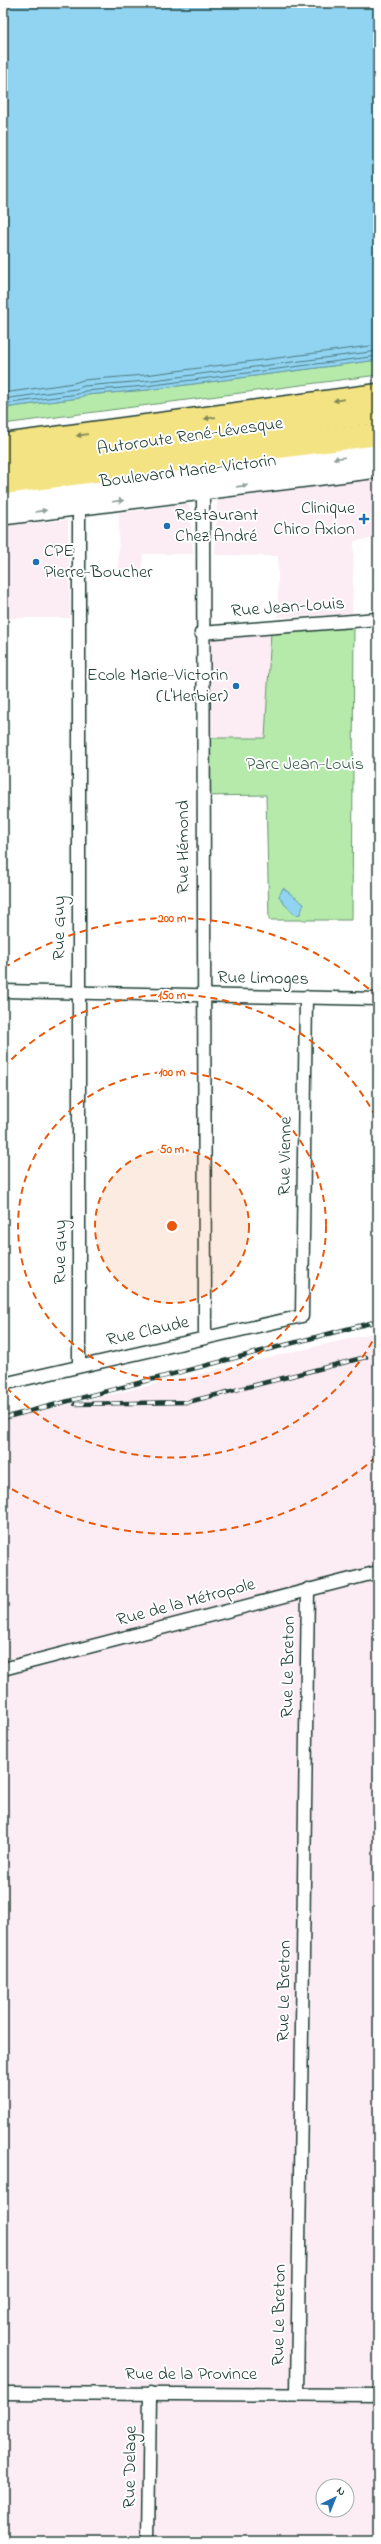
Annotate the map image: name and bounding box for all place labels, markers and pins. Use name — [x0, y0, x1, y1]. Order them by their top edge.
place label: Clinique Chiro Axion — [273, 496, 356, 543]
place label: Restaurant Chez André — [175, 503, 258, 550]
marker: Clinique Chiro Axion — [358, 513, 370, 525]
marker: Restaurant Chez André — [162, 521, 172, 531]
place label: CPE Pierre-Boucher — [44, 539, 153, 586]
marker: CPE Pierre-Boucher — [31, 557, 41, 567]
place label: Ecole Marie-Victorin (L'Herbier) — [87, 663, 228, 710]
marker: Ecole Marie-Victorin (L'Herbier) — [231, 681, 241, 691]
centre of rings — [165, 1219, 179, 1233]

